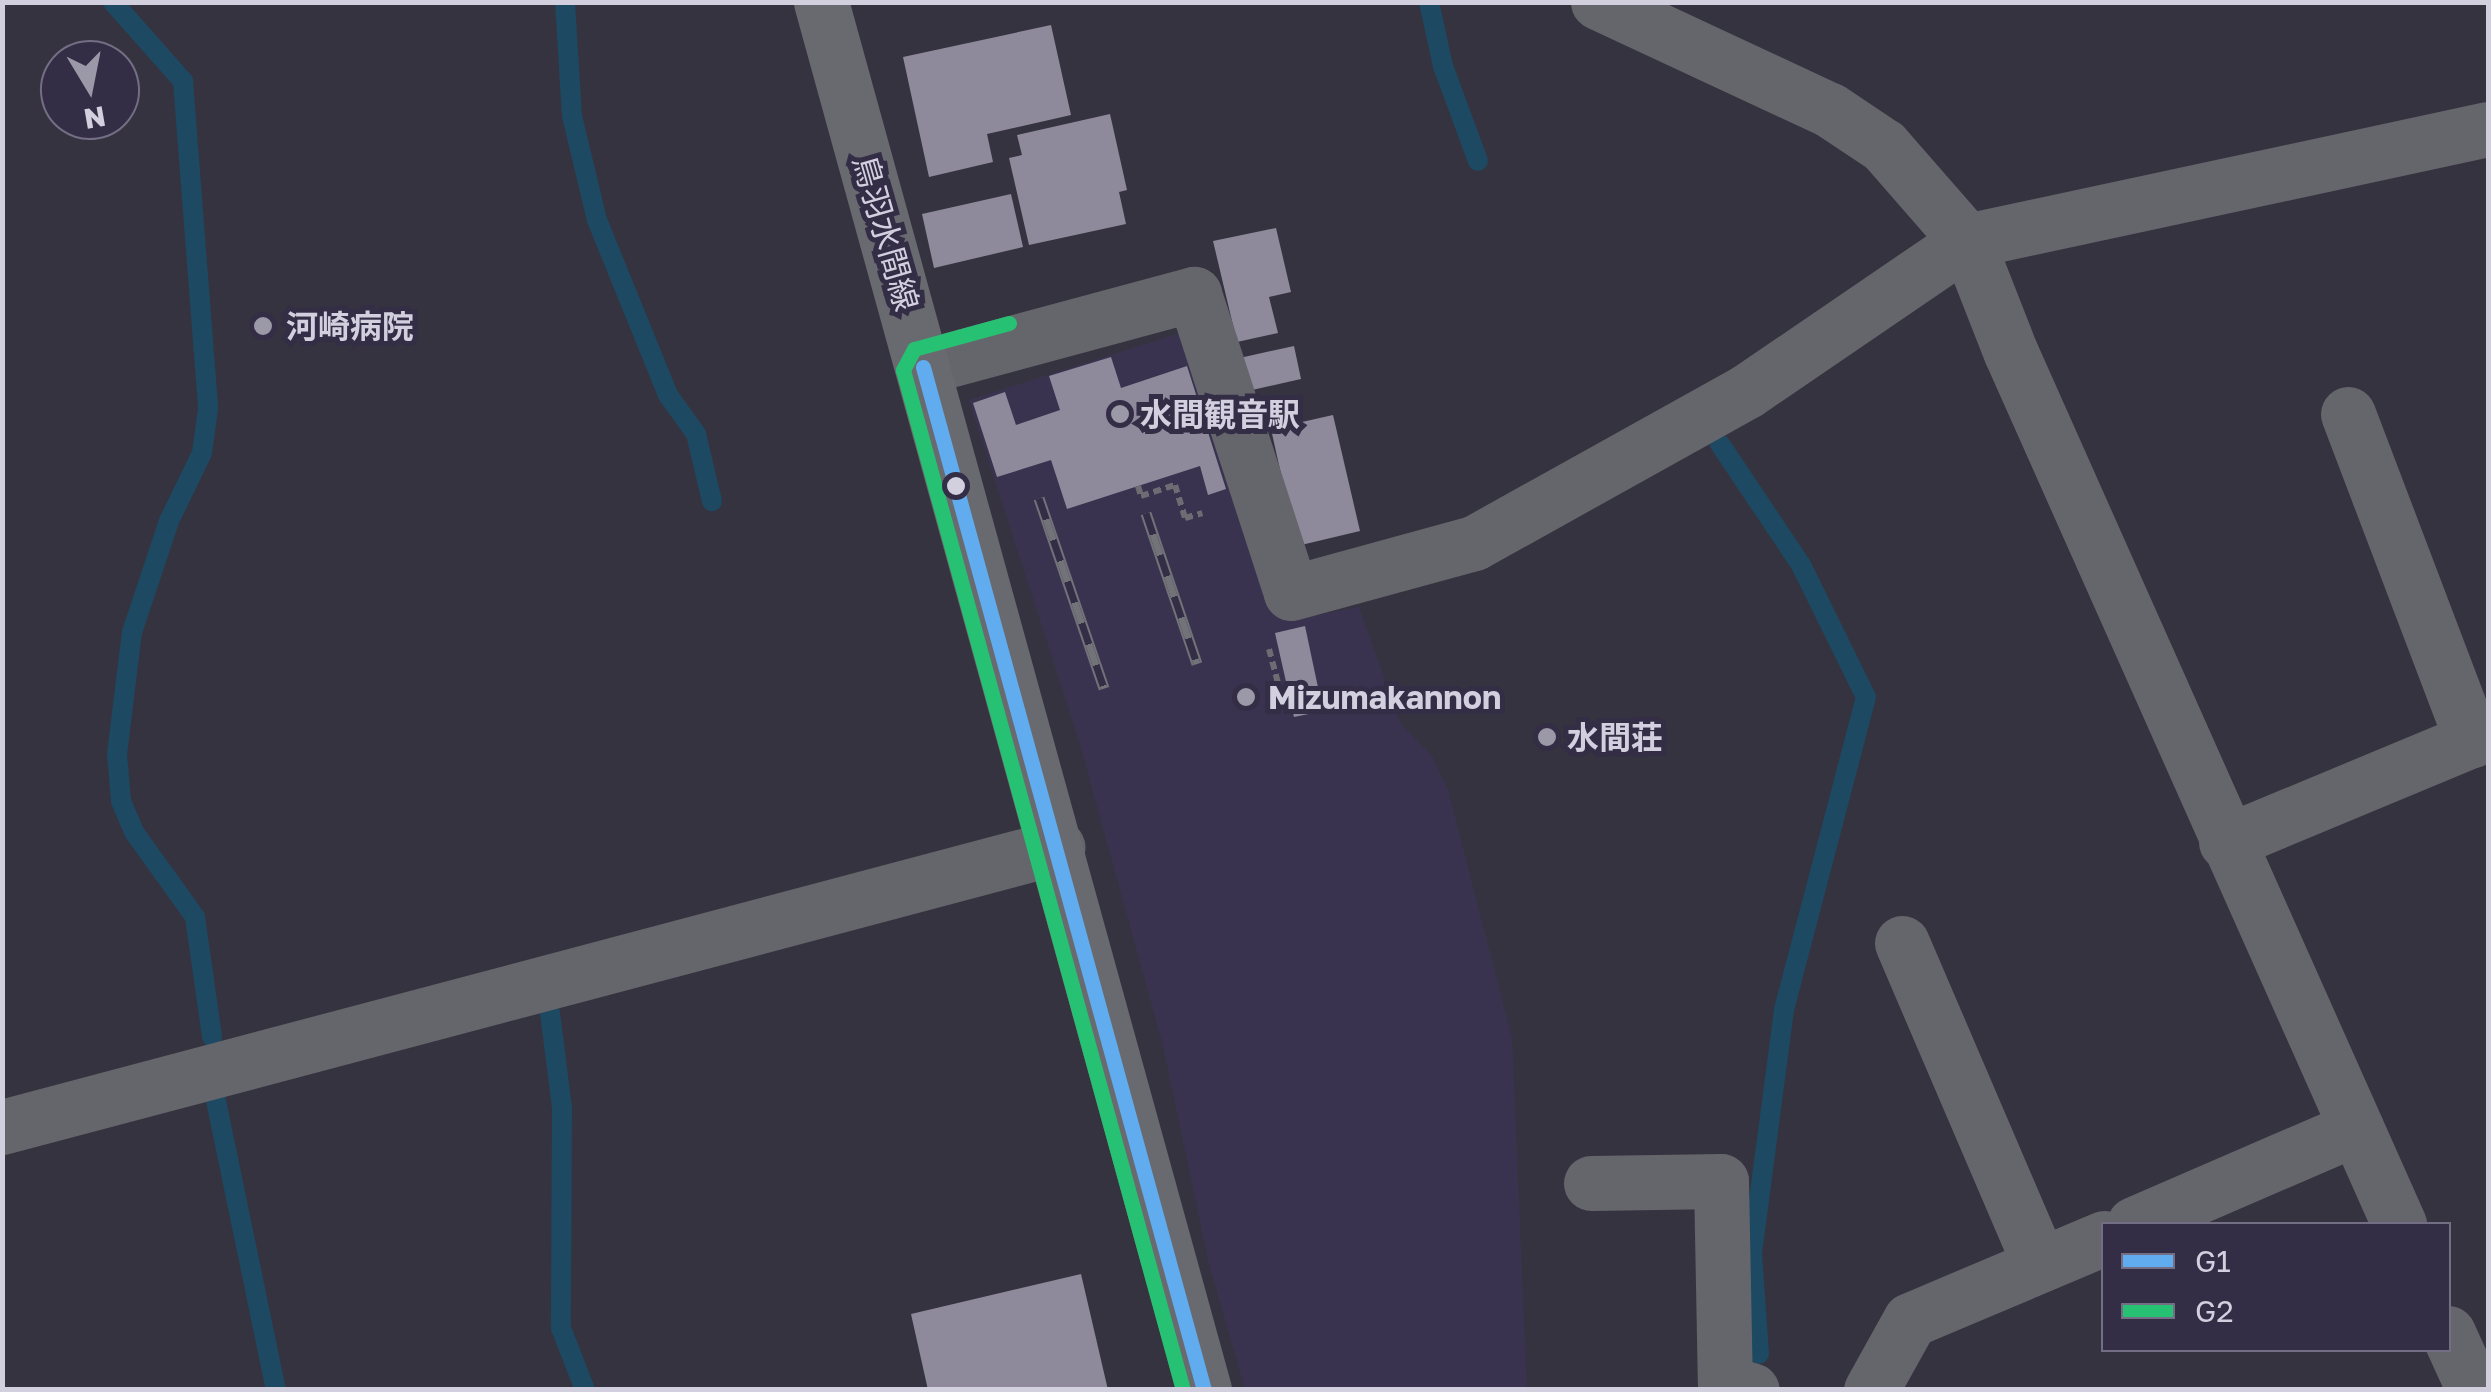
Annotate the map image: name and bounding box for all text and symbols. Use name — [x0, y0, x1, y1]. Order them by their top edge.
north arrow — [40, 40, 140, 140]
text: N — [82, 100, 108, 136]
street label: 鳥羽水間線 — [845, 151, 927, 315]
place label: 河崎病院 — [286, 307, 414, 345]
marker: 河崎病院 — [250, 313, 276, 339]
place label: 水間観音駅 — [1140, 395, 1300, 433]
marker: 水間観音駅 — [1109, 403, 1131, 425]
unlabelled marker — [946, 476, 966, 496]
place label: Mizumakannon — [1268, 678, 1501, 716]
marker: Mizumakannon — [1233, 684, 1259, 710]
place label: 水間荘 — [1567, 718, 1663, 756]
marker: 水間荘 — [1536, 726, 1558, 748]
legend — [2101, 1222, 2451, 1352]
text: G1 — [2195, 1243, 2231, 1279]
text: G2 — [2195, 1293, 2234, 1329]

